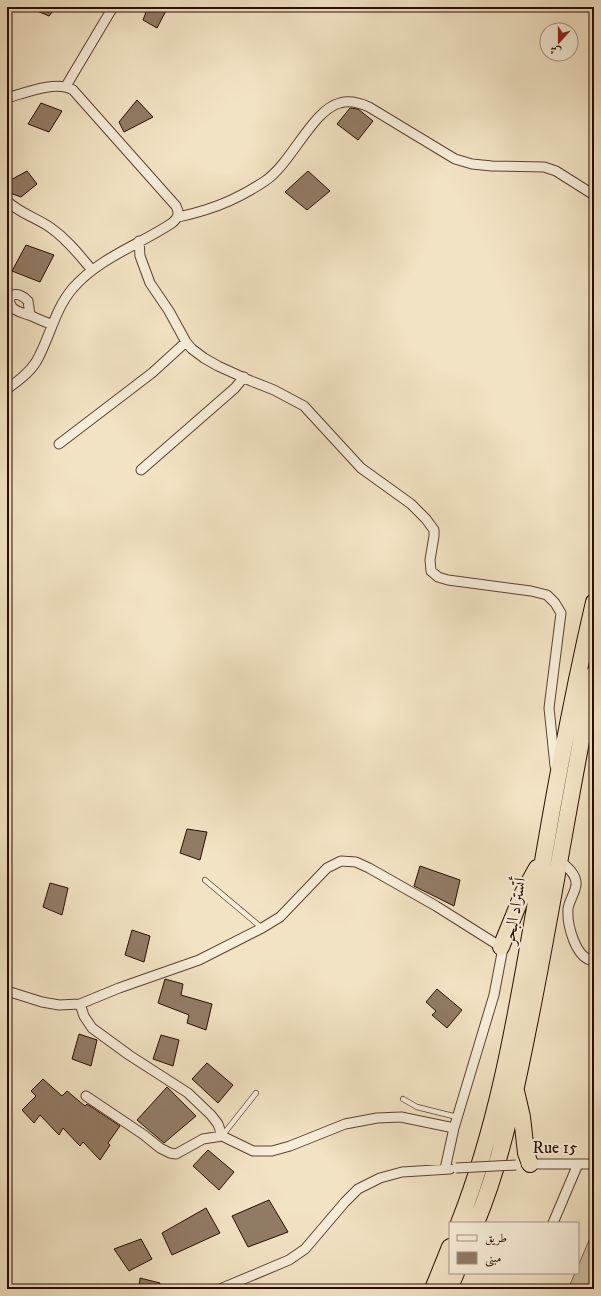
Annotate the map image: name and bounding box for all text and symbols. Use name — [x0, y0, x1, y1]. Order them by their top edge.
north arrow — [539, 22, 579, 62]
text: ش — [548, 42, 563, 59]
street label: أتستراد البحر — [496, 876, 532, 948]
street label: Rue 15 — [533, 1137, 578, 1159]
legend — [449, 1222, 579, 1274]
text: طريق — [485, 1231, 507, 1246]
text: مبنى — [485, 1251, 501, 1267]

